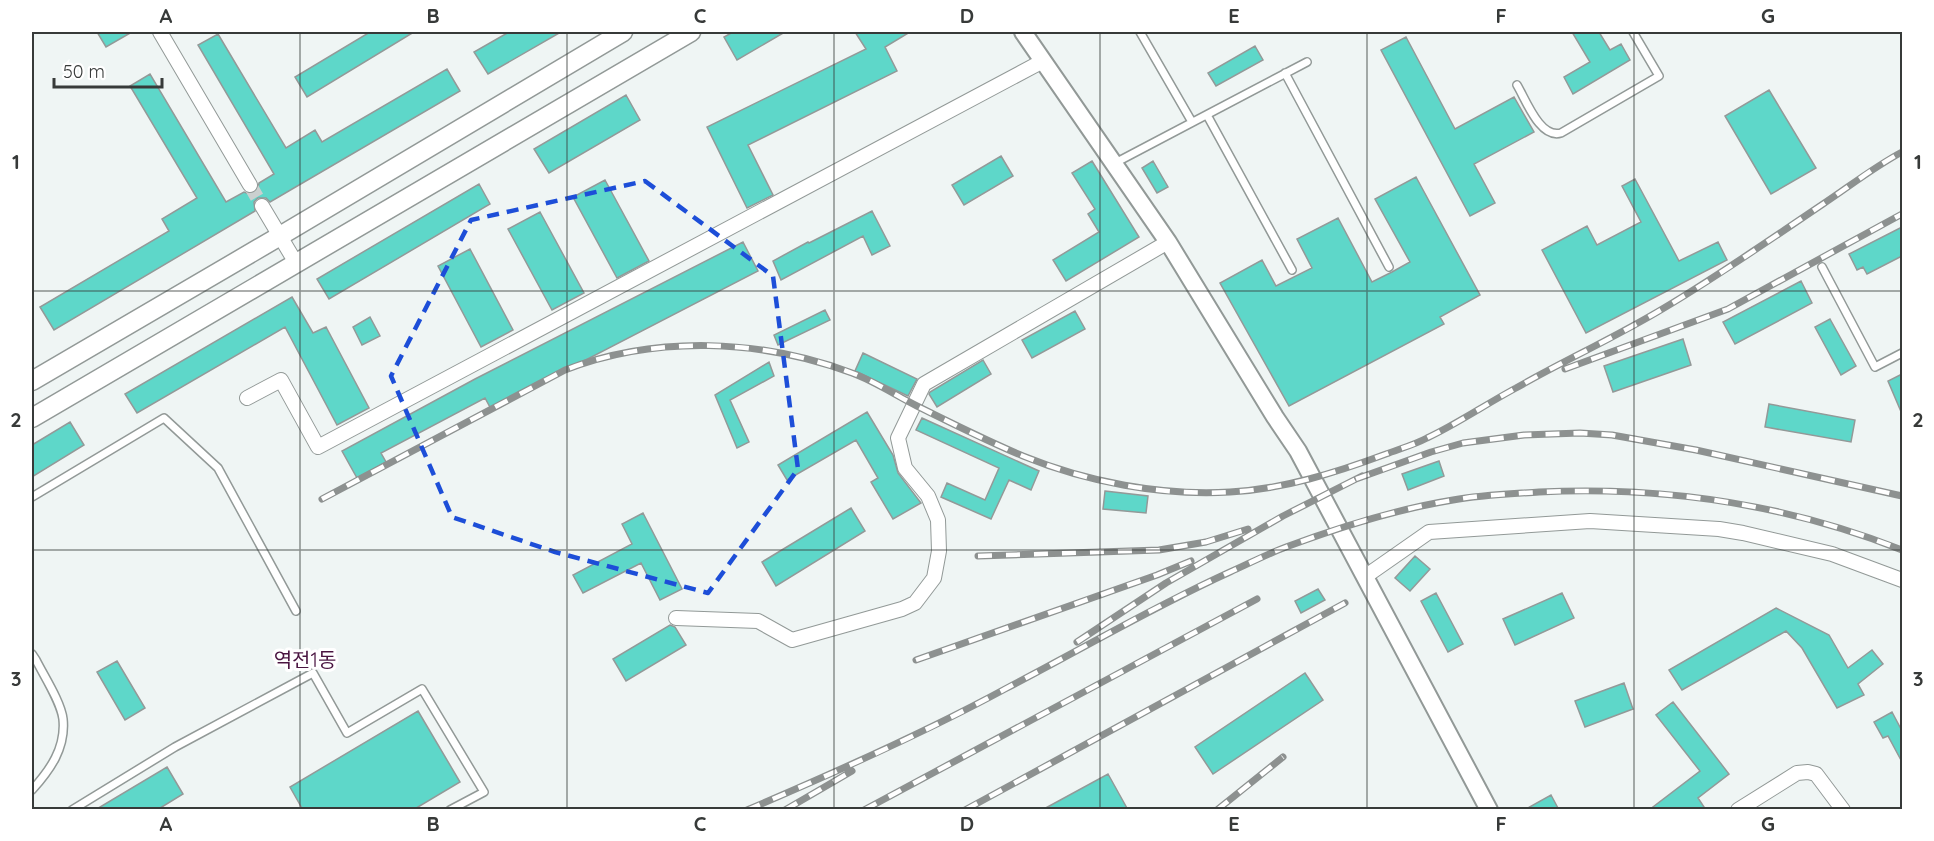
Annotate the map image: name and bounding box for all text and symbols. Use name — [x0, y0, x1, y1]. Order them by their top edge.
text: A — [160, 3, 173, 28]
text: B — [426, 3, 440, 28]
text: C — [694, 3, 707, 28]
text: D — [960, 3, 974, 28]
text: E — [1228, 3, 1240, 28]
text: F — [1495, 3, 1507, 28]
text: G — [1761, 3, 1775, 28]
scale bar — [54, 51, 162, 89]
text: 50 m — [63, 60, 105, 83]
text: 1 — [12, 149, 20, 174]
text: 1 — [1914, 149, 1922, 174]
text: 2 — [10, 407, 22, 432]
text: 2 — [1912, 407, 1924, 432]
district label: 역전1동 — [274, 647, 336, 672]
text: 3 — [11, 666, 21, 691]
text: 3 — [1913, 666, 1923, 691]
text: A — [160, 811, 173, 836]
text: B — [426, 811, 440, 836]
text: C — [694, 811, 707, 836]
text: D — [960, 811, 974, 836]
text: E — [1228, 811, 1240, 836]
text: F — [1495, 811, 1507, 836]
text: G — [1761, 811, 1775, 836]

